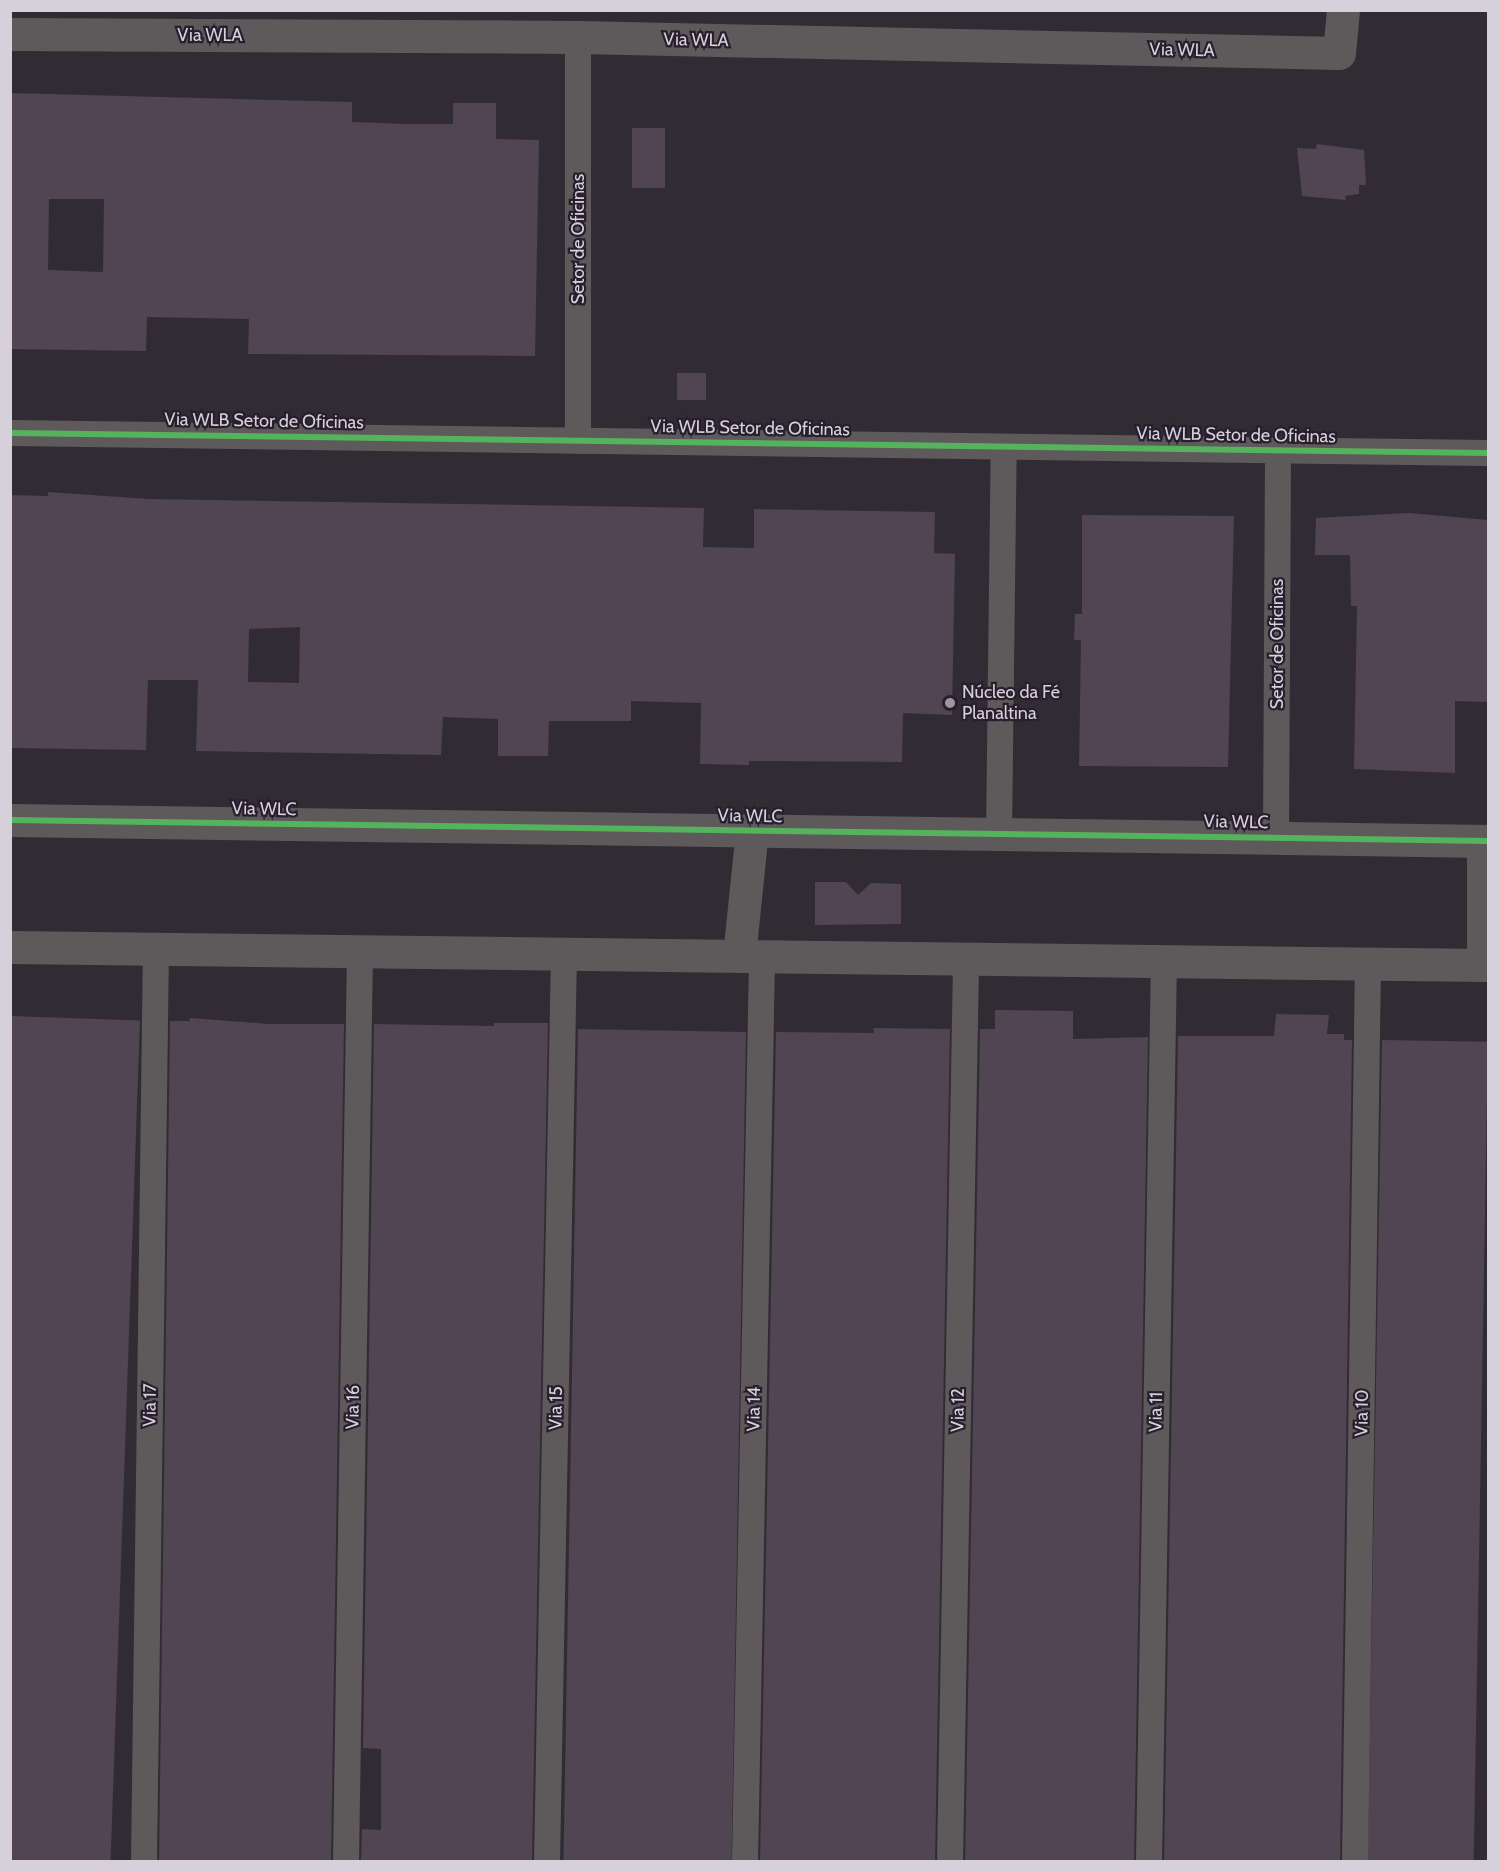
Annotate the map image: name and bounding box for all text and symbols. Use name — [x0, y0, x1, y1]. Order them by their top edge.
street label: Via WLA — [177, 24, 243, 46]
street label: Via WLA — [663, 29, 729, 51]
street label: Via WLA — [1149, 39, 1215, 61]
street label: Setor de Oficinas — [567, 174, 589, 304]
street label: Via WLB Setor de Oficinas — [164, 408, 364, 434]
street label: Via WLB Setor de Oficinas — [650, 415, 850, 441]
street label: Via WLB Setor de Oficinas — [1136, 422, 1336, 448]
street label: Setor de Oficinas — [1266, 579, 1288, 709]
place label: Núcleo da Fé Planaltina — [962, 682, 1060, 724]
marker: Núcleo da Fé Planaltina — [943, 696, 957, 710]
street label: Via WLC — [231, 798, 297, 820]
street label: Via WLC — [717, 805, 783, 827]
street label: Via WLC — [1203, 811, 1269, 833]
street label: Via 17 — [139, 1383, 161, 1427]
street label: Via 16 — [342, 1385, 364, 1429]
street label: Via 15 — [545, 1386, 567, 1430]
street label: Via 14 — [743, 1387, 765, 1431]
street label: Via 12 — [947, 1388, 969, 1432]
street label: Via 10 — [1351, 1389, 1373, 1437]
street label: Via 11 — [1145, 1392, 1167, 1432]

